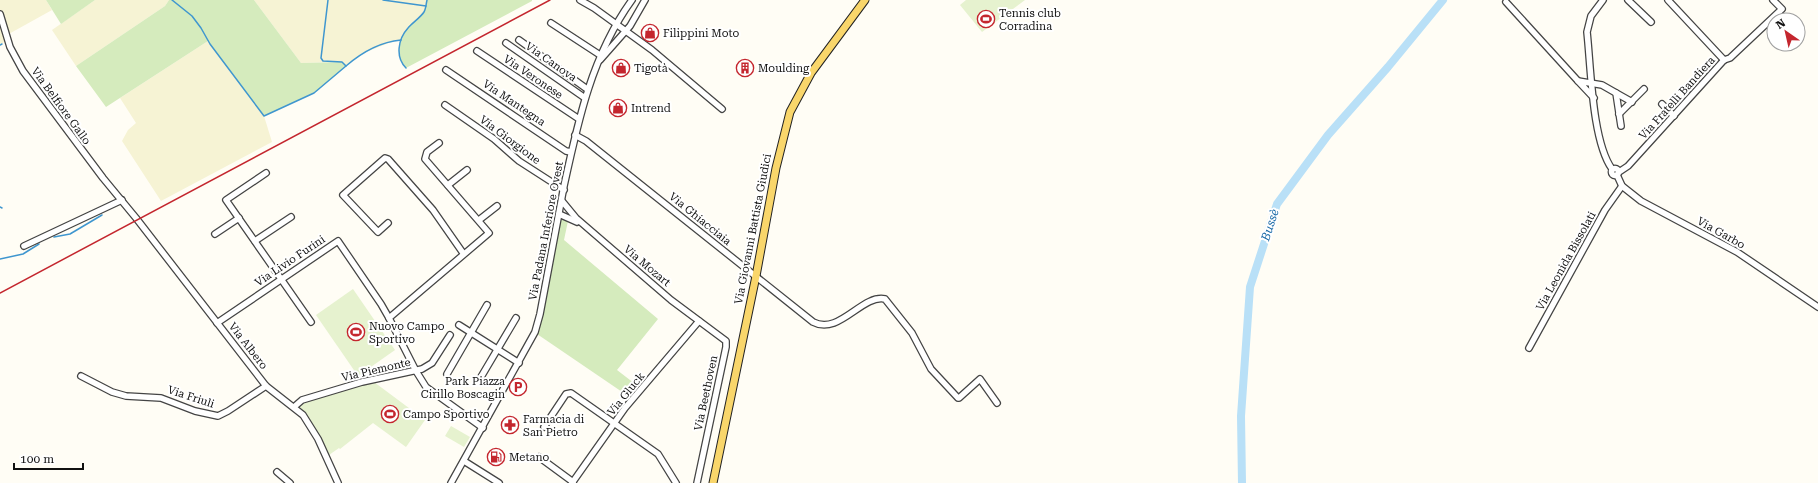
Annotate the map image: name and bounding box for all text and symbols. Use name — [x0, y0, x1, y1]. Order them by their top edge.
place label: Tennis club Corradina — [999, 7, 1061, 33]
sports icon: Tennis club Corradina — [976, 9, 996, 29]
north arrow — [1766, 12, 1806, 52]
text: N — [1774, 16, 1788, 32]
shop icon: Filippini Moto — [640, 23, 660, 43]
place label: Filippini Moto — [663, 27, 739, 40]
street label: Via Canova — [523, 40, 579, 84]
street label: Via Veronese — [501, 52, 565, 102]
street label: Via Fratelli Bandiera — [1636, 54, 1718, 142]
shop icon: Tigotà — [611, 58, 631, 78]
building icon: Moulding — [735, 58, 755, 78]
place label: Tigotà — [634, 62, 668, 75]
place label: Moulding — [758, 62, 810, 75]
street label: Via Belfiore Gallo — [29, 65, 94, 147]
street label: Via Mantegna — [480, 77, 548, 129]
shop icon: Intrend — [608, 98, 628, 118]
place label: Intrend — [631, 102, 671, 115]
street label: Via Giorgione — [477, 113, 543, 167]
street label: Via Giovanni Battista Giudici — [732, 152, 774, 305]
street label: Via Padana Inferiore Ovest — [526, 160, 566, 302]
street label: Via Ghiacciaia — [666, 190, 734, 248]
water label: Bussè — [1258, 207, 1282, 244]
street label: Via Leonida Bissolati — [1533, 209, 1599, 313]
street label: Via Garbo — [1695, 214, 1748, 252]
street label: Via Livio Furini — [252, 232, 328, 289]
street label: Via Mozart — [621, 243, 673, 289]
street label: Via Albero — [226, 320, 270, 372]
place label: Nuovo Campo Sportivo — [369, 320, 445, 346]
sports icon: Nuovo Campo Sportivo — [346, 322, 366, 342]
street label: Via Beethoven — [692, 354, 720, 432]
street label: Via Piemonte — [340, 356, 412, 384]
street label: Via Gluck — [605, 370, 647, 418]
place label: Park Piazza Cirillo Boscagin — [421, 375, 505, 401]
parking icon: Park Piazza Cirillo Boscagin — [508, 377, 528, 397]
street label: Via Friuli — [166, 383, 216, 411]
sports icon: Campo Sportivo — [380, 404, 400, 424]
place label: Campo Sportivo — [403, 408, 490, 421]
place label: Farmacia di San Pietro — [523, 413, 585, 439]
pharmacy icon: Farmacia di San Pietro — [500, 415, 520, 435]
scale bar — [14, 445, 83, 471]
fuel station icon: Metano — [486, 447, 506, 467]
place label: Metano — [509, 451, 550, 464]
text: 100 m — [20, 452, 54, 466]

